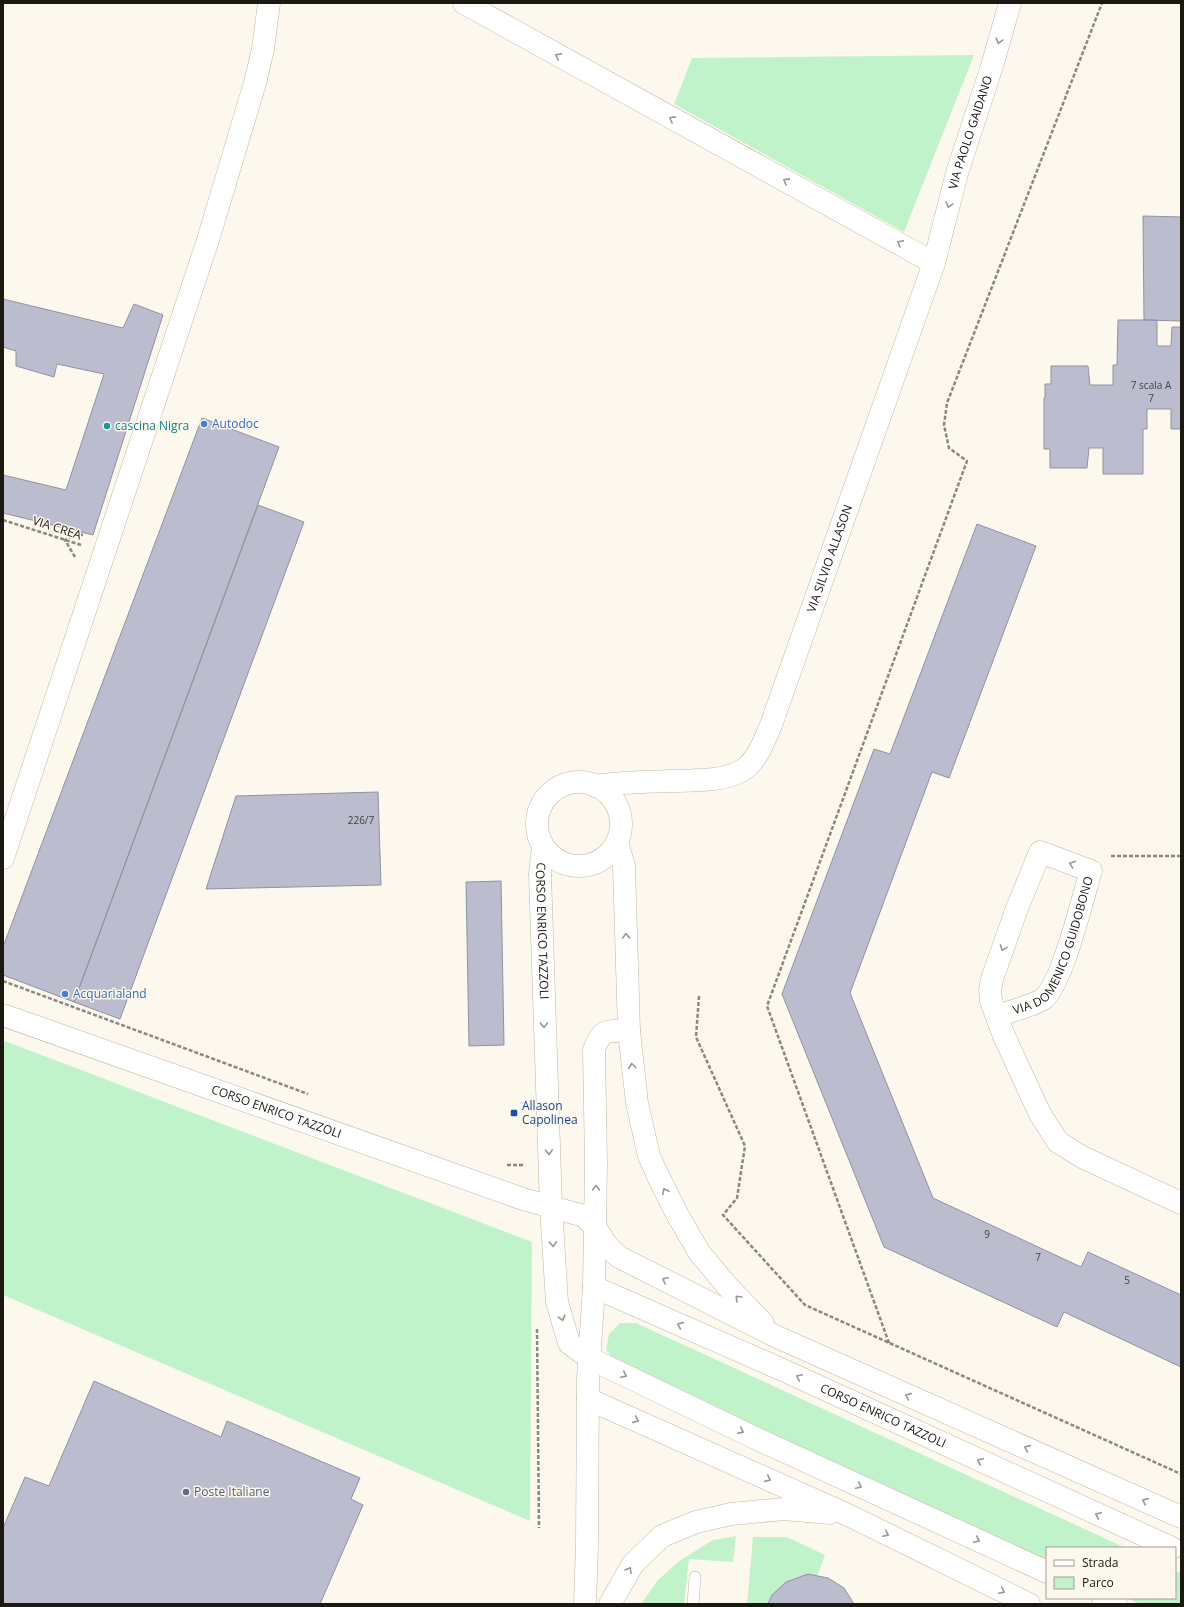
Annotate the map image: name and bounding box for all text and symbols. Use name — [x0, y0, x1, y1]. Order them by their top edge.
one-way arrow — [996, 37, 1004, 44]
one-way arrow — [555, 53, 562, 60]
street label: VIA PAOLO GAIDANO — [944, 73, 996, 191]
one-way arrow — [668, 116, 676, 124]
one-way arrow — [783, 178, 790, 186]
one-way arrow — [945, 201, 954, 208]
one-way arrow — [897, 241, 904, 248]
house number: 7 scala A — [1131, 378, 1172, 392]
house number: 7 — [1148, 391, 1154, 405]
place label: Autodoc — [212, 415, 259, 432]
place label: cascina Nigra — [115, 417, 189, 434]
marker: Autodoc — [199, 419, 209, 429]
marker: cascina Nigra — [102, 421, 112, 431]
street label: VIA SILVIO ALLASON — [802, 502, 856, 615]
street label: VIA CREA — [31, 512, 84, 544]
house number: 226/7 — [348, 813, 375, 827]
one-way arrow — [1069, 860, 1076, 869]
street label: CORSO ENRICO TAZZOLI — [532, 862, 553, 999]
street label: VIA DOMENICO GUIDOBONO — [1011, 874, 1097, 1018]
one-way arrow — [622, 933, 630, 939]
one-way arrow — [1000, 945, 1008, 952]
place label: Acquarialand — [73, 985, 147, 1002]
marker: Acquarialand — [60, 989, 70, 999]
one-way arrow — [540, 1022, 549, 1028]
one-way arrow — [628, 1063, 637, 1069]
street label: CORSO ENRICO TAZZOLI — [209, 1080, 344, 1142]
place label: Allason Capolinea — [522, 1097, 578, 1128]
marker: Allason Capolinea — [509, 1108, 519, 1118]
one-way arrow — [545, 1149, 553, 1155]
one-way arrow — [592, 1185, 600, 1191]
one-way arrow — [662, 1187, 670, 1195]
house number: 9 — [984, 1227, 990, 1241]
one-way arrow — [549, 1241, 557, 1247]
house number: 7 — [1035, 1250, 1041, 1264]
house number: 5 — [1124, 1273, 1130, 1287]
one-way arrow — [662, 1277, 669, 1285]
one-way arrow — [735, 1295, 743, 1303]
one-way arrow — [557, 1315, 565, 1322]
one-way arrow — [676, 1322, 684, 1330]
one-way arrow — [620, 1370, 627, 1378]
one-way arrow — [795, 1374, 803, 1382]
street label: CORSO ENRICO TAZZOLI — [818, 1379, 949, 1452]
one-way arrow — [905, 1392, 912, 1400]
one-way arrow — [632, 1415, 640, 1423]
one-way arrow — [737, 1426, 745, 1434]
one-way arrow — [1023, 1445, 1030, 1453]
one-way arrow — [977, 1458, 985, 1466]
one-way arrow — [763, 1474, 771, 1482]
one-way arrow — [855, 1481, 863, 1489]
place label: Poste Italiane — [194, 1483, 270, 1500]
marker: Poste Italiane — [181, 1487, 191, 1497]
one-way arrow — [1142, 1498, 1149, 1506]
one-way arrow — [1095, 1512, 1103, 1520]
one-way arrow — [881, 1529, 889, 1536]
one-way arrow — [973, 1535, 981, 1543]
legend — [1046, 1547, 1176, 1599]
text: Strada — [1082, 1554, 1118, 1571]
one-way arrow — [625, 1567, 632, 1574]
text: Parco — [1082, 1574, 1114, 1591]
one-way arrow — [998, 1586, 1006, 1594]

